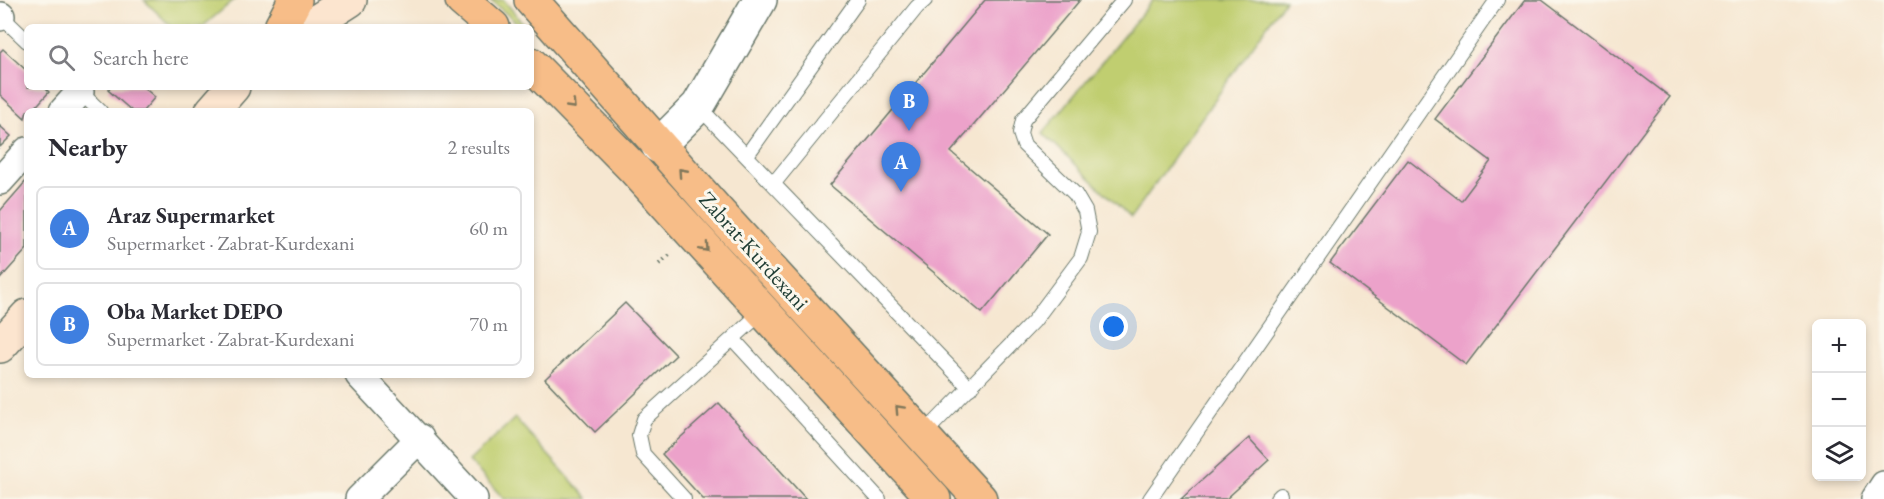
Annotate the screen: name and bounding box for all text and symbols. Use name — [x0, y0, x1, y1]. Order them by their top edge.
search box — [24, 24, 534, 90]
icon: search — [45, 41, 78, 74]
text: Search here — [93, 43, 188, 72]
pin: B — [890, 82, 928, 131]
one-way arrow — [565, 98, 576, 109]
text: Nearby — [48, 130, 128, 164]
text: 2 results — [447, 134, 510, 160]
pin: A — [882, 142, 920, 192]
one-way arrow — [678, 168, 689, 179]
street label: Zabrat-Kurdexani — [693, 185, 815, 317]
text: Araz Supermarket — [107, 201, 275, 230]
text: A — [62, 215, 77, 241]
text: 60 m — [469, 215, 508, 241]
text: Supermarket · Zabrat-Kurdexani — [107, 230, 354, 256]
one-way arrow — [698, 240, 709, 251]
text: Oba Market DEPO — [107, 297, 283, 326]
text: B — [63, 311, 76, 337]
text: 70 m — [469, 311, 508, 337]
your location — [1099, 312, 1128, 341]
map controls — [1812, 319, 1866, 481]
button: + — [1812, 319, 1866, 373]
text: Supermarket · Zabrat-Kurdexani — [107, 326, 354, 352]
button: − — [1812, 373, 1866, 427]
one-way arrow — [895, 405, 906, 416]
button: layers — [1812, 427, 1866, 481]

